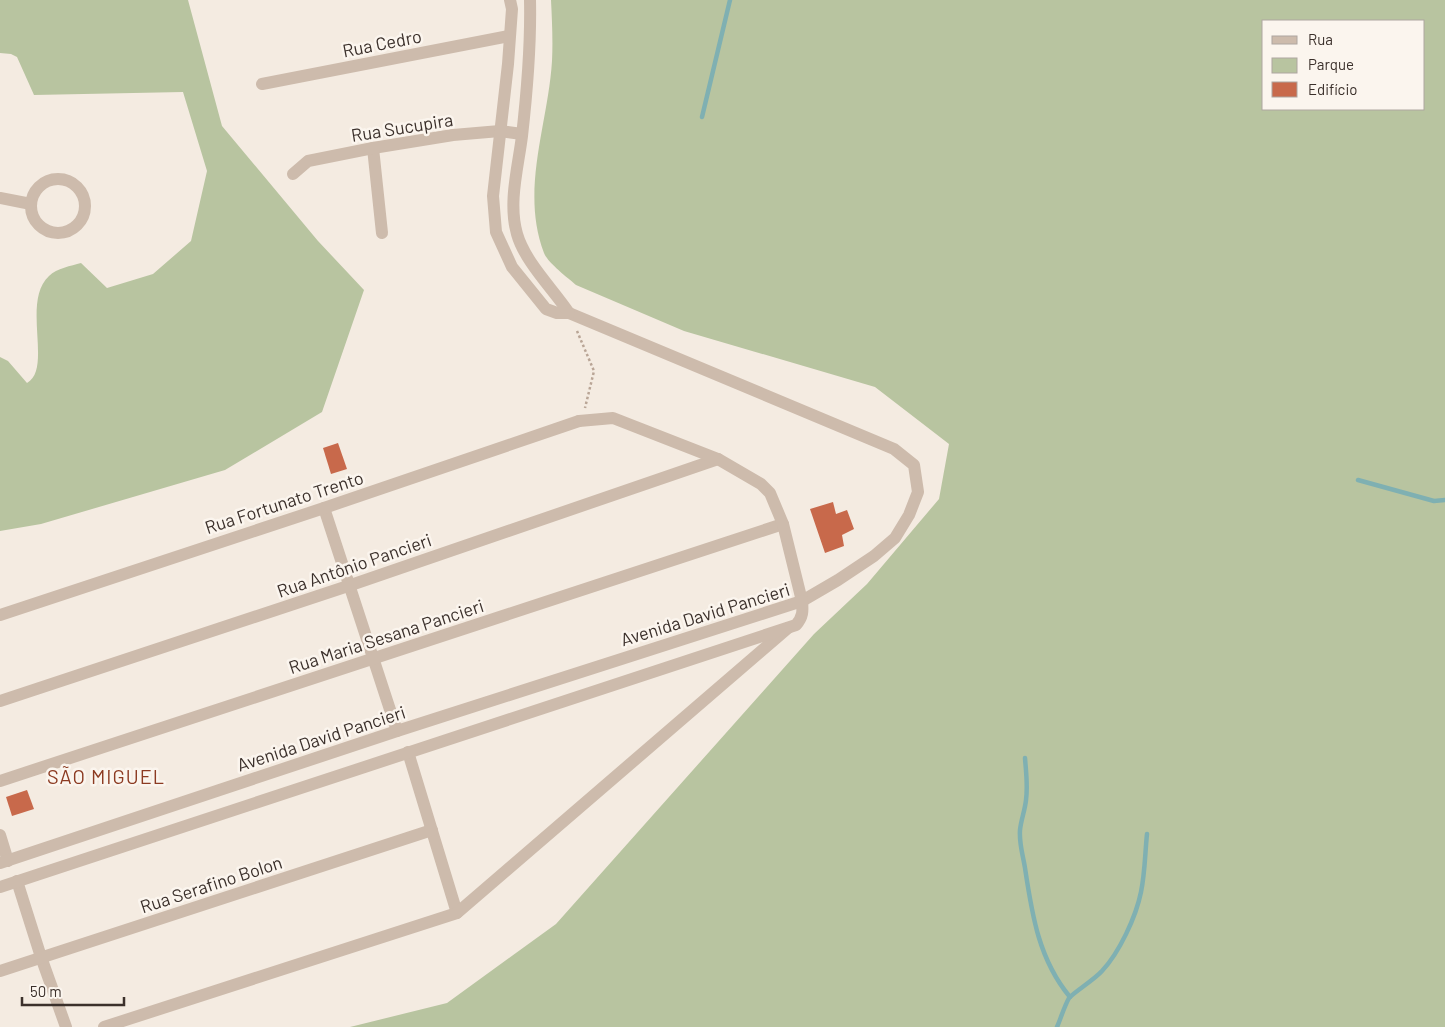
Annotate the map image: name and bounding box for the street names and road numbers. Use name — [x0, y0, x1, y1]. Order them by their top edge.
street label: Rua Cedro — [341, 25, 423, 61]
street label: Rua Sucupira — [349, 108, 455, 146]
street label: Rua Fortunato Trento — [202, 466, 366, 538]
street label: Rua Antônio Pancieri — [274, 528, 434, 602]
street label: Avenida David Pancieri — [618, 578, 792, 650]
street label: Rua Maria Sesana Pancieri — [286, 594, 486, 678]
street label: Avenida David Pancieri — [234, 700, 408, 776]
street label: Rua Serafino Bolon — [137, 851, 285, 917]

